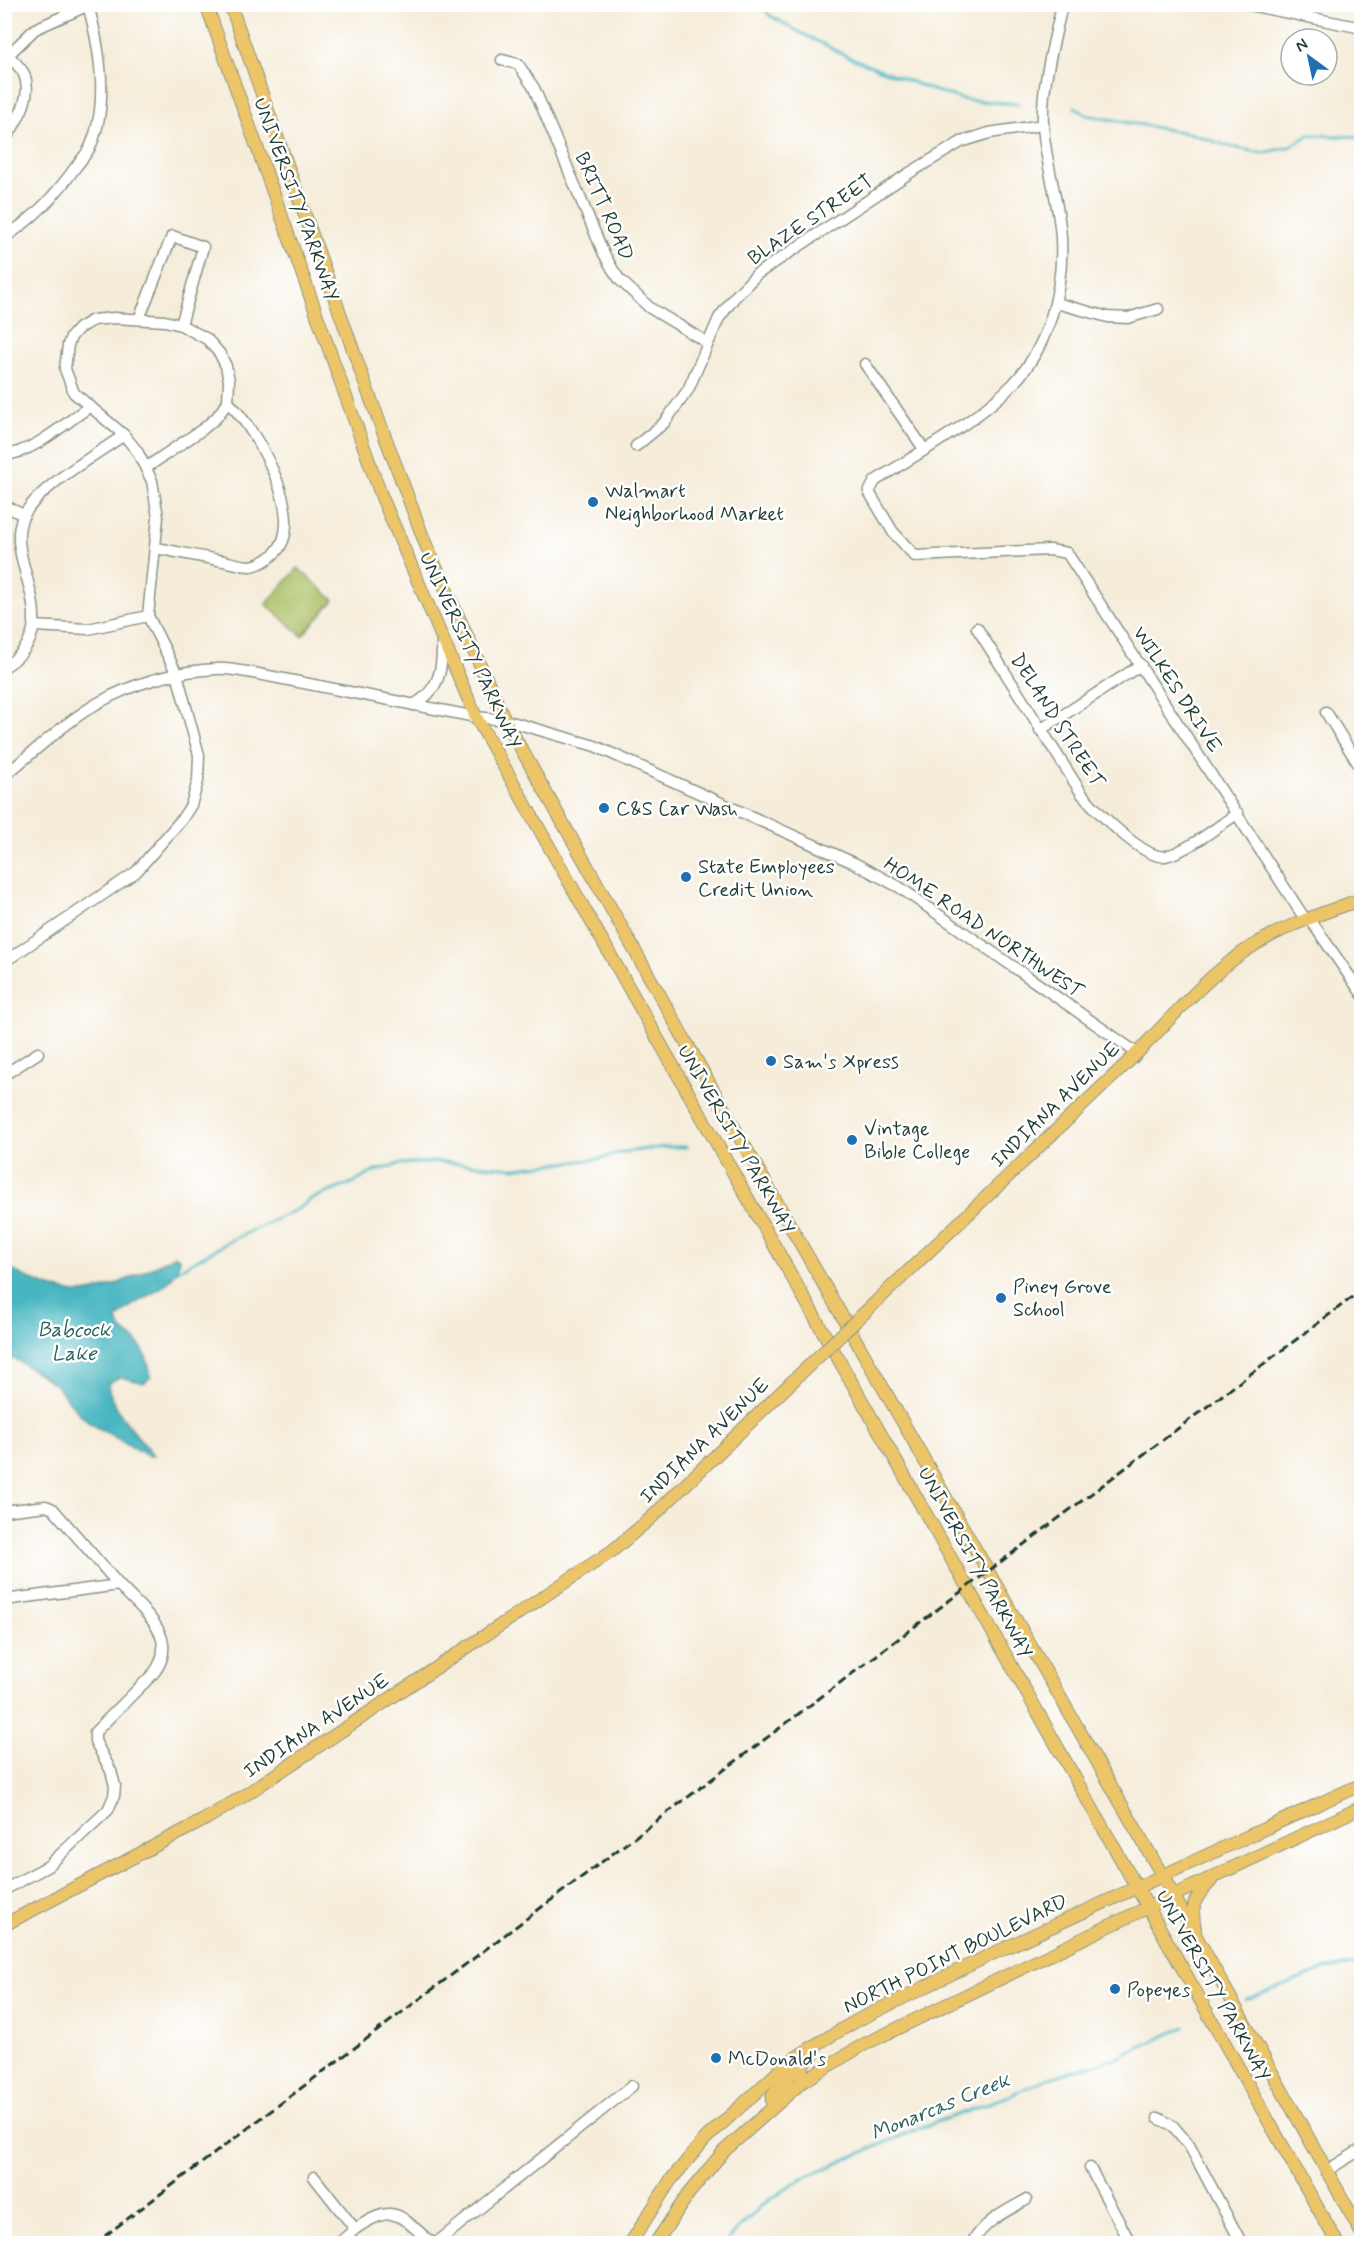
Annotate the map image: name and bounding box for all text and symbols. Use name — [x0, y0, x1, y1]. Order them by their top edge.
north arrow — [1279, 27, 1339, 87]
text: N — [1291, 34, 1312, 57]
street label: UNIVERSITY PARKWAY — [246, 94, 345, 305]
street label: BRITT ROAD — [568, 148, 640, 265]
street label: BLAZE STREET — [743, 168, 879, 272]
place label: Walmart Neighborhood Market — [605, 478, 784, 528]
marker: Walmart Neighborhood Market — [586, 495, 600, 509]
street label: UNIVERSITY PARKWAY — [412, 548, 527, 754]
street label: WILKES DRIVE — [1126, 621, 1228, 758]
street label: DELAND STREET — [1003, 648, 1111, 794]
place label: C&S Car Wash — [616, 796, 738, 823]
marker: C&S Car Wash — [597, 801, 611, 815]
street label: HOME ROAD NORTHWEST — [878, 851, 1089, 1006]
place label: State Employees Credit Union — [698, 854, 835, 904]
marker: State Employees Credit Union — [679, 870, 693, 884]
street label: INDIANA AVENUE — [985, 1036, 1127, 1174]
street label: UNIVERSITY PARKWAY — [670, 1040, 801, 1240]
place label: Sam's Xpress — [783, 1049, 899, 1076]
marker: Sam's Xpress — [764, 1054, 778, 1068]
place label: Vintage Bible College — [864, 1116, 970, 1166]
marker: Vintage Bible College — [845, 1133, 859, 1147]
place label: Piney Grove School — [1013, 1274, 1112, 1324]
marker: Piney Grove School — [994, 1291, 1008, 1305]
water label: Babcock Lake — [37, 1316, 112, 1368]
street label: INDIANA AVENUE — [634, 1372, 776, 1510]
street label: UNIVERSITY PARKWAY — [911, 1462, 1039, 1663]
street label: INDIANA AVENUE — [239, 1667, 395, 1785]
street label: UNIVERSITY PARKWAY — [1149, 1885, 1277, 2086]
street label: NORTH POINT BOULEVARD — [839, 1888, 1072, 2021]
place label: Popeyes — [1127, 1977, 1191, 2004]
marker: Popeyes — [1108, 1982, 1122, 1996]
place label: McDonald's — [728, 2046, 826, 2073]
marker: McDonald's — [709, 2051, 723, 2065]
water label: Monarcas Creek — [867, 2066, 1015, 2148]

